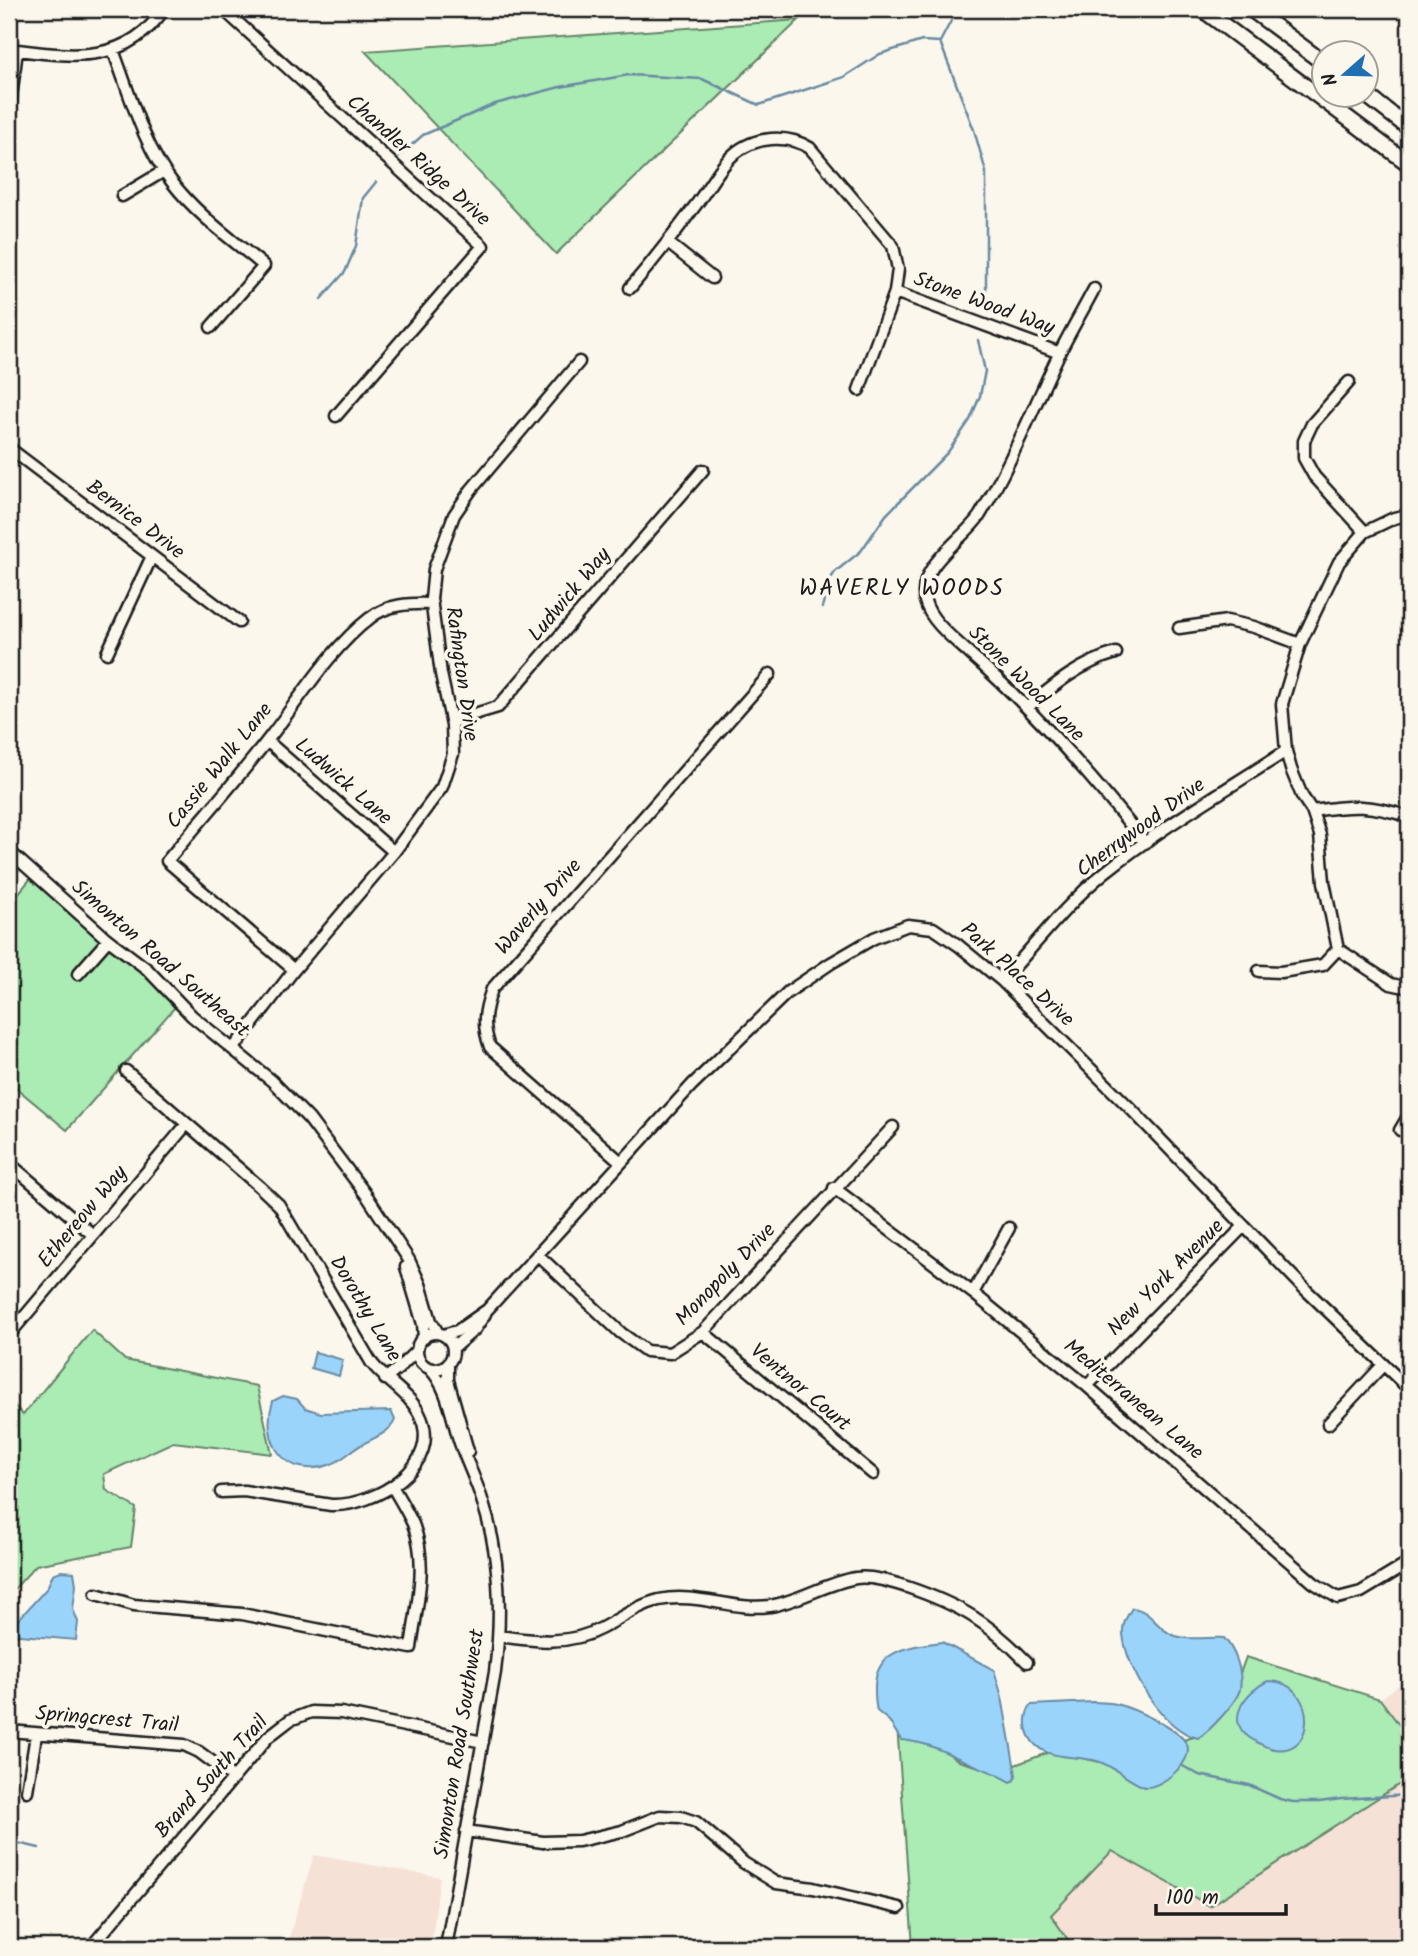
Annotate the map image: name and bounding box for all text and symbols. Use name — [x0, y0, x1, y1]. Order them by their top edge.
north arrow — [1310, 38, 1380, 108]
text: N — [1315, 68, 1347, 90]
street label: Chandler Ridge Drive — [338, 87, 498, 235]
street label: Stone Wood Way — [909, 263, 1059, 345]
street label: Bernice Drive — [78, 472, 192, 569]
street label: Ludwick Way — [520, 540, 620, 650]
district label: WAVERLY WOODS — [799, 571, 1005, 607]
street label: Rafington Drive — [435, 605, 487, 744]
street label: Stone Wood Lane — [960, 618, 1093, 751]
street label: Cassie Walk Lane — [158, 695, 282, 837]
street label: Ludwick Lane — [287, 730, 400, 834]
street label: Cherrywood Drive — [1069, 769, 1213, 886]
street label: Waverly Drive — [488, 851, 591, 963]
street label: Simonton Road Southeast — [63, 872, 257, 1047]
street label: Park Place Drive — [952, 915, 1082, 1036]
street label: Ethereow Way — [30, 1158, 136, 1276]
street label: New York Avenue — [1100, 1211, 1233, 1344]
street label: Monopoly Drive — [668, 1215, 785, 1335]
street label: Dorothy Lane — [320, 1249, 410, 1369]
street label: Mediterranean Lane — [1055, 1331, 1211, 1469]
street label: Ventnor Court — [742, 1336, 858, 1441]
street label: Simonton Road Southwest — [426, 1626, 495, 1861]
street label: Springcrest Trail — [34, 1697, 180, 1743]
street label: Brand South Trail — [147, 1708, 277, 1846]
scale bar — [1156, 1872, 1285, 1916]
text: 100 m — [1166, 1882, 1219, 1915]

